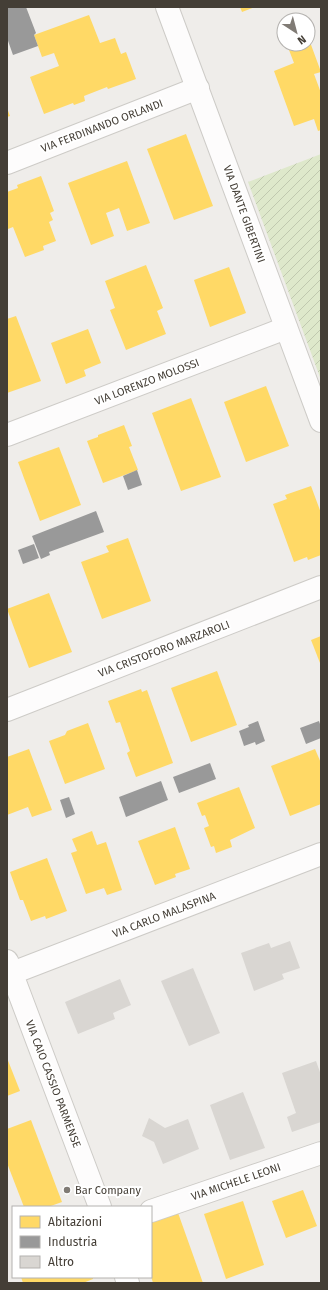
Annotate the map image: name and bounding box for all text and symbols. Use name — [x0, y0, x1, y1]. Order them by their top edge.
north arrow — [276, 12, 316, 52]
text: N — [295, 32, 308, 47]
street label: VIA FERDINANDO ORLANDI — [39, 97, 165, 155]
street label: VIA DANTE GIBERTINI — [220, 164, 268, 264]
street label: VIA LORENZO MOLOSSI — [93, 356, 201, 408]
street label: VIA CRISTOFORO MARZAROLI — [97, 618, 231, 680]
street label: VIA CARLO MALASPINA — [111, 889, 218, 941]
street label: VIA CAIO CASSIO PARMENSE — [23, 1018, 83, 1150]
street label: VIA MICHELE LEONI — [190, 1161, 282, 1203]
place label: Bar Company — [75, 1184, 141, 1197]
marker: Bar Company — [62, 1185, 72, 1195]
legend — [12, 1206, 152, 1278]
text: Abitazioni — [48, 1215, 102, 1229]
text: Industria — [48, 1235, 97, 1249]
text: Altro — [48, 1255, 74, 1269]

